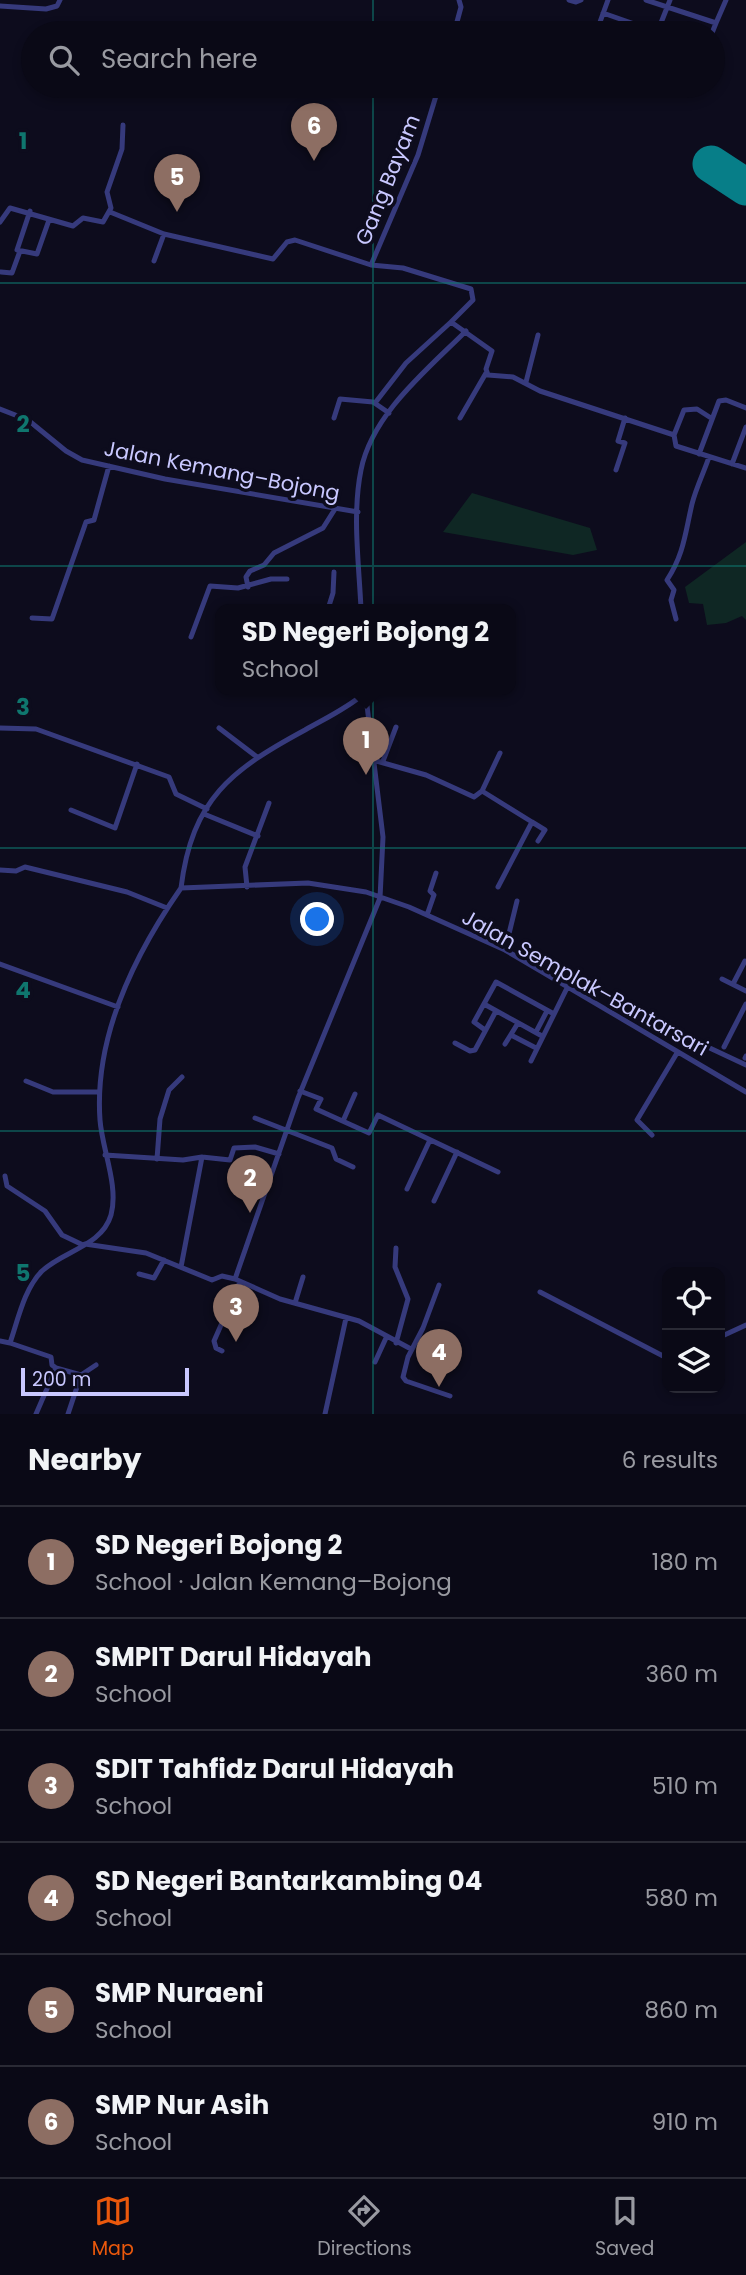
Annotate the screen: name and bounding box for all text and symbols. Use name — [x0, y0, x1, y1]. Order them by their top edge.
search box — [21, 21, 725, 98]
icon: search — [45, 41, 83, 79]
text: Search here — [101, 41, 258, 77]
pin: 6 — [291, 103, 337, 161]
street label: Gang Bayam — [348, 110, 427, 249]
text: 1 — [19, 125, 27, 157]
pin: 5 — [154, 154, 200, 212]
text: 2 — [16, 408, 30, 440]
street label: Jalan Kemang–Bojong — [102, 433, 342, 508]
popup — [215, 604, 516, 695]
text: SD Negeri Bojong 2 — [242, 614, 489, 650]
text: School — [242, 653, 319, 685]
text: 3 — [16, 691, 30, 723]
pin: 1 — [343, 717, 389, 775]
your location — [300, 902, 334, 936]
street label: Jalan Semplak–Bantarsari — [457, 903, 714, 1063]
text: 4 — [15, 974, 31, 1006]
pin: 2 — [227, 1155, 273, 1213]
text: 5 — [16, 1257, 30, 1289]
map controls — [662, 1267, 725, 1393]
button: locate — [662, 1267, 725, 1330]
pin: 3 — [213, 1284, 259, 1342]
pin: 4 — [416, 1329, 462, 1387]
button: layers — [662, 1330, 725, 1393]
scale bar — [21, 1365, 189, 1397]
text: 200 m — [32, 1366, 91, 1393]
text: Nearby — [28, 1438, 142, 1481]
text: 6 results — [622, 1444, 718, 1476]
text: SD Negeri Bojong 2 — [95, 1527, 342, 1563]
text: 1 — [47, 1546, 55, 1578]
text: 180 m — [652, 1546, 718, 1578]
text: School · Jalan Kemang–Bojong — [95, 1566, 452, 1598]
text: SMPIT Darul Hidayah — [95, 1639, 372, 1675]
text: 2 — [44, 1658, 58, 1690]
text: 360 m — [646, 1658, 718, 1690]
text: School — [95, 1678, 172, 1710]
text: SDIT Tahfidz Darul Hidayah — [95, 1751, 454, 1787]
text: 3 — [44, 1770, 58, 1802]
text: 510 m — [652, 1770, 718, 1802]
text: School — [95, 1790, 172, 1822]
text: SD Negeri Bantarkambing 04 — [95, 1863, 482, 1899]
text: 4 — [43, 1882, 59, 1914]
text: 580 m — [645, 1882, 718, 1914]
text: School — [95, 1902, 172, 1934]
text: SMP Nuraeni — [95, 1975, 264, 2011]
text: 5 — [44, 1994, 58, 2026]
text: 860 m — [645, 1994, 718, 2026]
text: School — [95, 2014, 172, 2046]
text: SMP Nur Asih — [95, 2087, 269, 2123]
text: 6 — [44, 2106, 58, 2138]
text: 910 m — [652, 2106, 718, 2138]
text: School — [95, 2126, 172, 2158]
tab: Map — [92, 2192, 134, 2263]
tab: Directions — [317, 2192, 412, 2263]
tab: Saved — [595, 2192, 654, 2263]

